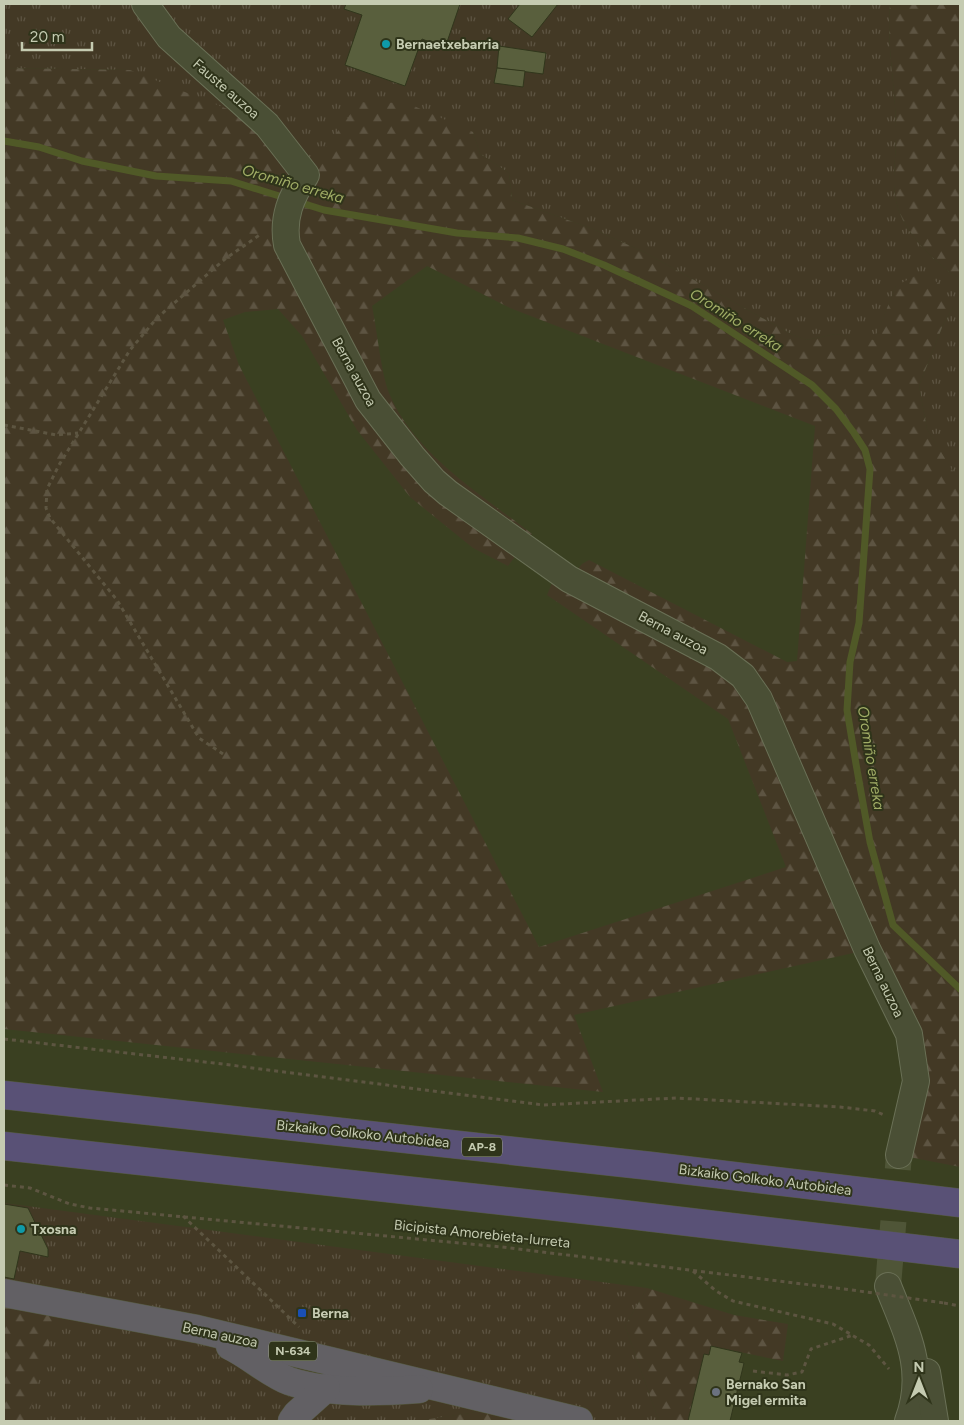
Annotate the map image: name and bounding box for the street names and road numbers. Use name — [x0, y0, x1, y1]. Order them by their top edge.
street label: Fauste auzoa — [189, 56, 263, 122]
street label: Berna auzoa — [328, 334, 380, 410]
street label: Berna auzoa — [635, 608, 711, 658]
street label: Berna auzoa — [859, 944, 907, 1020]
street label: Bizkaiko Golkoko Autobidea — [276, 1116, 450, 1152]
road number: AP-8 — [462, 1138, 502, 1156]
street label: Bizkaiko Golkoko Autobidea — [678, 1161, 852, 1199]
street label: Bicipista Amorebieta-Iurreta — [393, 1216, 571, 1252]
street label: Berna auzoa — [181, 1319, 259, 1351]
road number: N-634 — [269, 1342, 317, 1360]

